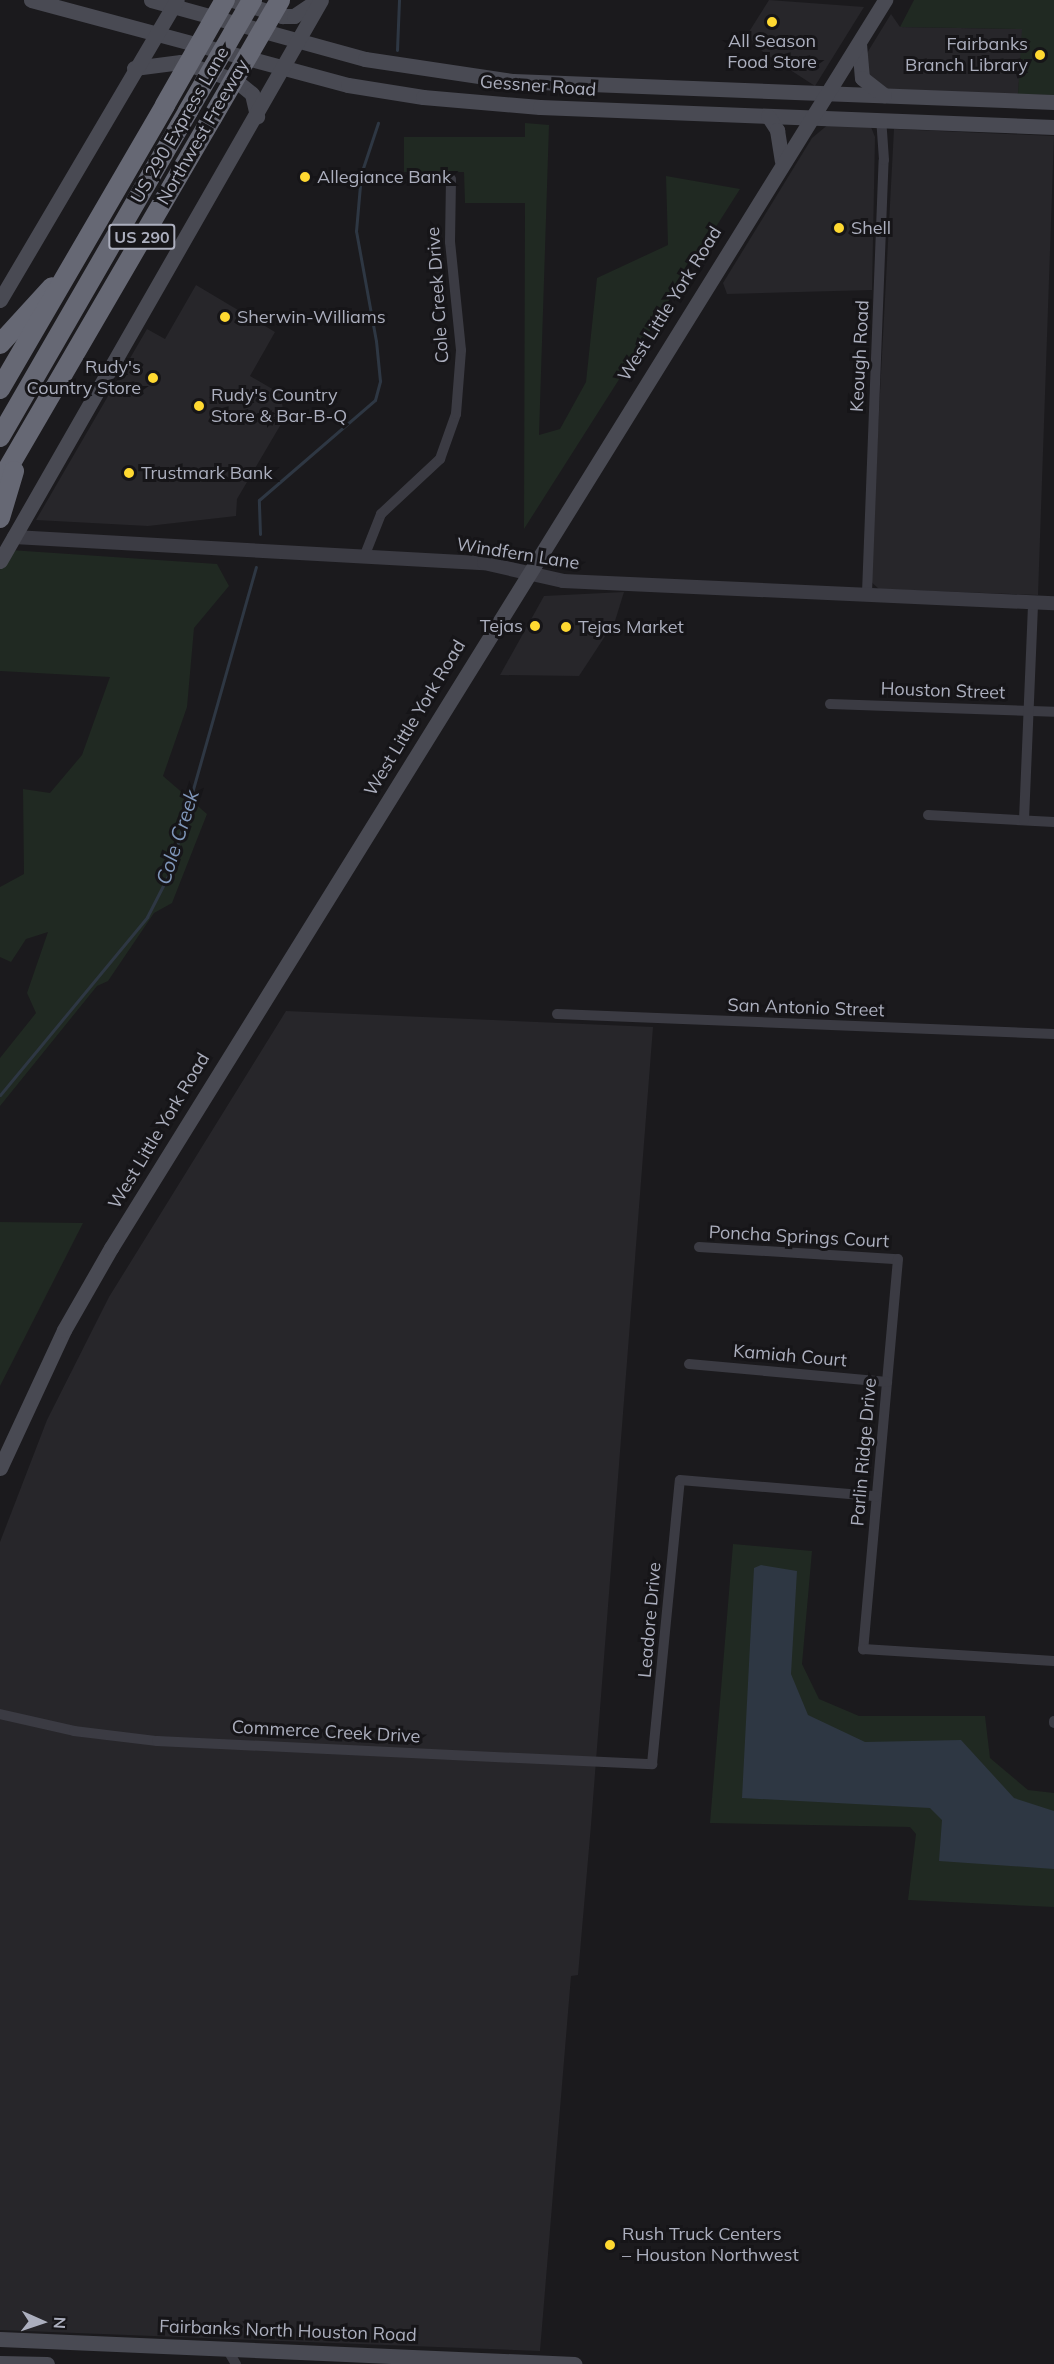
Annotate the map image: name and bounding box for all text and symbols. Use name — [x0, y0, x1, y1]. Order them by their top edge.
marker: All Season Food Store — [765, 15, 779, 29]
place label: All Season Food Store — [727, 31, 817, 74]
place label: Fairbanks Branch Library — [905, 34, 1028, 76]
street label: US 290 Express Lane — [126, 43, 234, 207]
marker: Fairbanks Branch Library — [1033, 48, 1047, 62]
street label: Northwest Freeway — [153, 56, 253, 208]
street label: Gessner Road — [479, 71, 597, 101]
place label: Allegiance Bank — [317, 166, 451, 188]
marker: Allegiance Bank — [298, 170, 312, 184]
place label: Shell — [851, 217, 891, 239]
marker: Shell — [832, 221, 846, 235]
street label: West Little York Road — [614, 223, 726, 385]
road number: US 290 — [108, 224, 176, 250]
street label: Cole Creek Drive — [422, 226, 454, 364]
street label: Keough Road — [846, 300, 874, 412]
place label: Sherwin-Williams — [237, 306, 386, 328]
marker: Sherwin-Williams — [218, 310, 232, 324]
place label: Rudy's Country Store — [27, 357, 141, 400]
marker: Rudy's Country Store — [146, 371, 160, 385]
place label: Rudy's Country Store & Bar-B-Q — [211, 385, 347, 428]
marker: Rudy's Country Store & Bar-B-Q — [192, 399, 206, 413]
place label: Trustmark Bank — [141, 462, 273, 484]
marker: Trustmark Bank — [122, 466, 136, 480]
street label: Windfern Lane — [455, 534, 581, 574]
place label: Tejas — [480, 615, 523, 637]
place label: Tejas Market — [578, 616, 684, 638]
marker: Tejas — [528, 619, 542, 633]
marker: Tejas Market — [559, 620, 573, 634]
street label: West Little York Road — [360, 636, 470, 800]
street label: Houston Street — [880, 678, 1006, 704]
water label: Cole Creek — [150, 787, 204, 887]
street label: San Antonio Street — [727, 994, 885, 1022]
street label: West Little York Road — [104, 1049, 214, 1213]
street label: Poncha Springs Court — [708, 1221, 890, 1253]
street label: Kamiah Court — [732, 1340, 848, 1372]
street label: Parlin Ridge Drive — [847, 1377, 881, 1527]
street label: Leadore Drive — [634, 1561, 666, 1679]
street label: Commerce Creek Drive — [231, 1716, 421, 1748]
place label: Rush Truck Centers – Houston Northwest — [622, 2224, 799, 2266]
marker: Rush Truck Centers – Houston Northwest — [603, 2238, 617, 2252]
north arrow — [12, 2292, 72, 2352]
text: N — [50, 2316, 70, 2330]
street label: Fairbanks North Houston Road — [159, 2316, 417, 2346]

